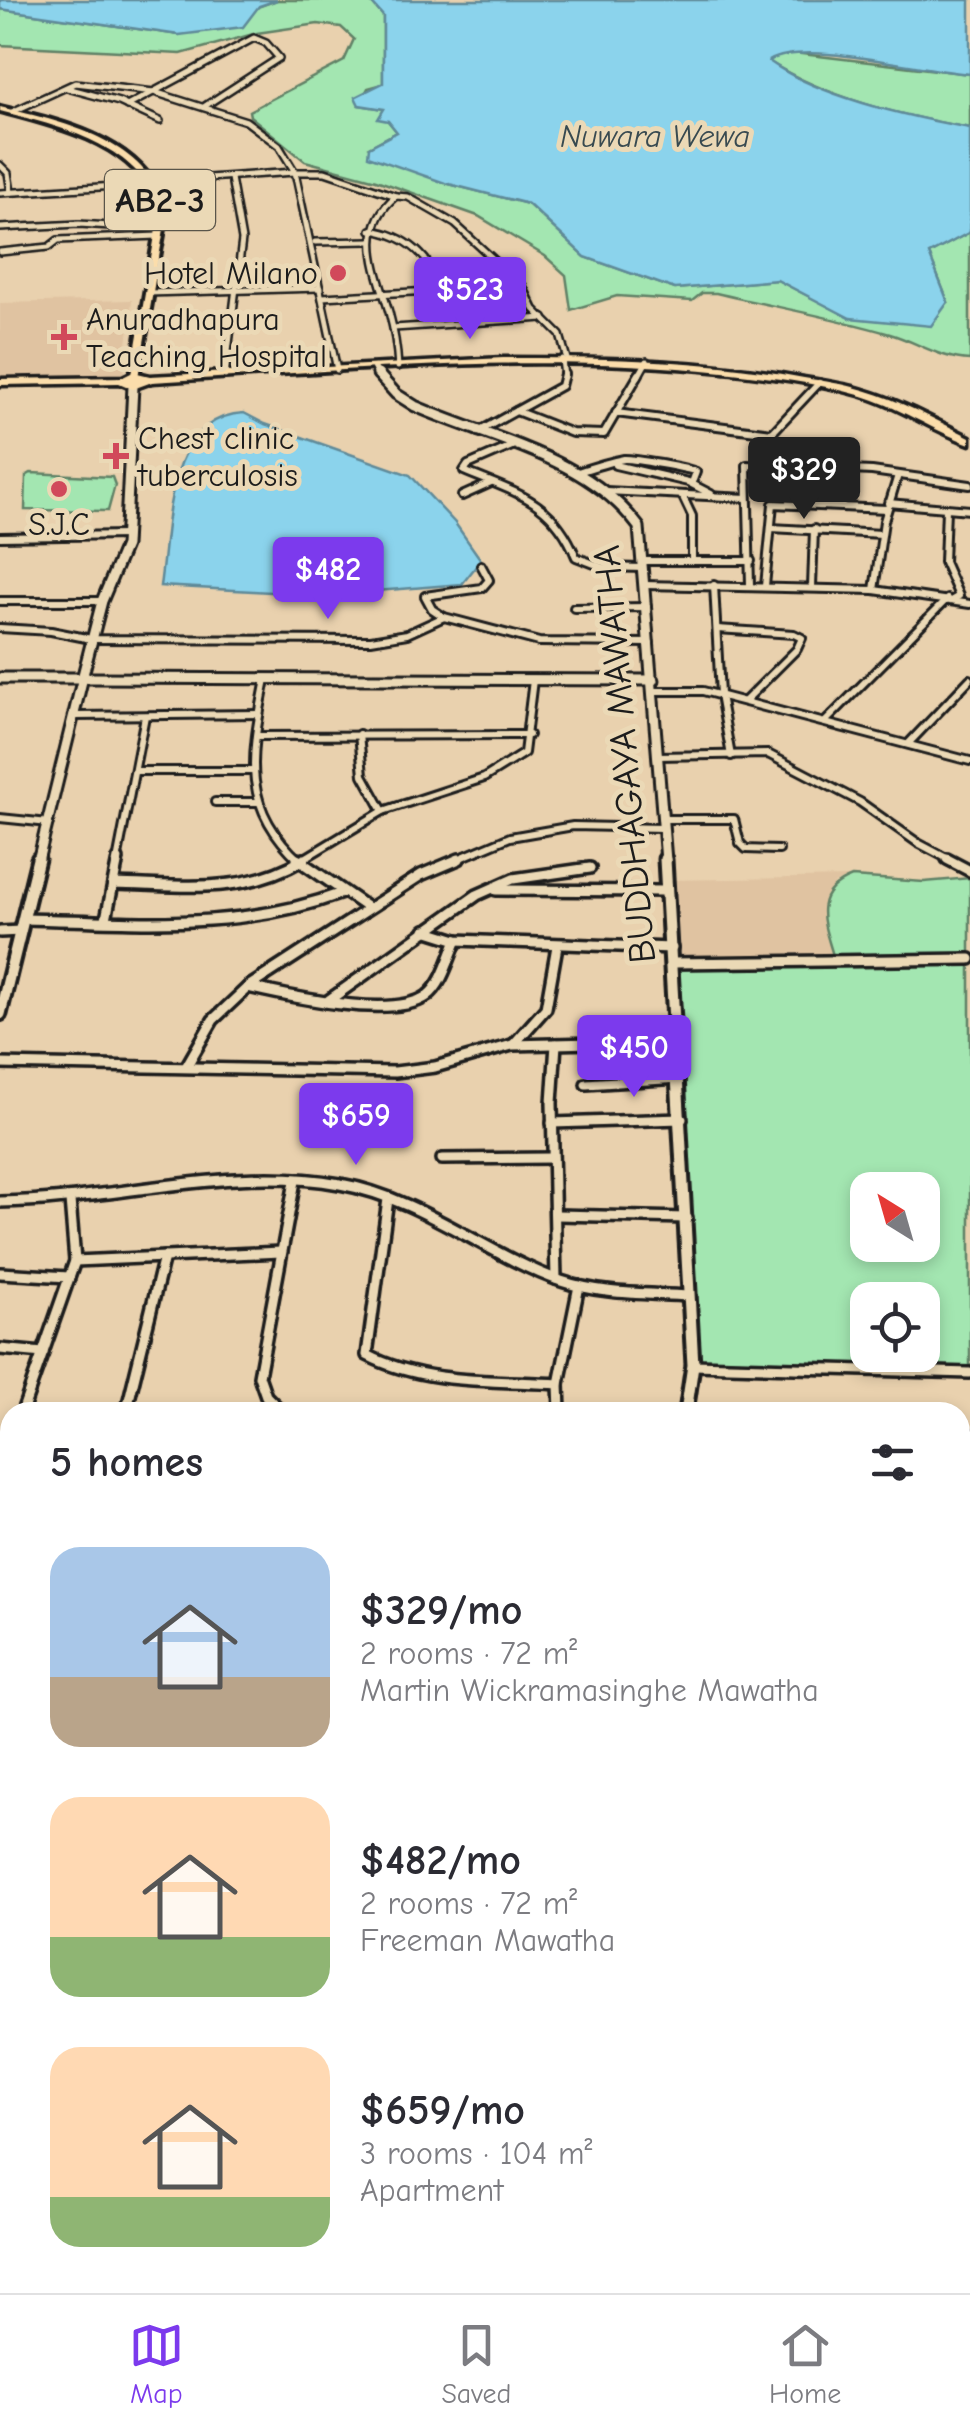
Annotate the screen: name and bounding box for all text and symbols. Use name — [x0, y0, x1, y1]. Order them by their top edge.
water label: Nuwara Wewa — [560, 118, 750, 155]
road number: AB2-3 — [105, 170, 215, 230]
place label: Hotel Milano — [144, 255, 318, 292]
pin: $523 — [411, 257, 529, 342]
marker: Hotel Milano — [327, 262, 349, 284]
text: $523 — [436, 271, 504, 308]
place label: Anuradhapura Teaching Hospital — [86, 301, 327, 375]
marker: Anuradhapura Teaching Hospital — [51, 324, 77, 350]
place label: Chest clinic tuberculosis — [136, 420, 298, 494]
pin: $329 — [745, 437, 863, 522]
marker: Chest clinic tuberculosis — [103, 443, 129, 469]
text: $329 — [770, 451, 838, 488]
marker: S.J.C — [48, 478, 70, 500]
place label: S.J.C — [28, 506, 90, 543]
pin: $482 — [269, 537, 387, 622]
street label: BUDDHAGAYA MAWATHA — [585, 543, 665, 965]
text: $482 — [295, 551, 361, 588]
pin: $450 — [575, 1015, 693, 1100]
text: $450 — [599, 1029, 669, 1066]
pin: $659 — [297, 1083, 415, 1168]
text: $659 — [321, 1097, 391, 1134]
north arrow — [850, 1172, 940, 1262]
map controls — [850, 1172, 940, 1372]
button: locate — [850, 1282, 940, 1372]
icon: filters — [865, 1435, 920, 1490]
text: 5 homes — [50, 1438, 203, 1487]
text: $329/mo — [360, 1586, 522, 1635]
icon: home — [130, 1587, 250, 1707]
text: 2 rooms · 72 m² — [360, 1635, 577, 1672]
text: Martin Wickramasinghe Mawatha — [360, 1672, 819, 1709]
text: $482/mo — [360, 1836, 521, 1885]
icon: home — [130, 1837, 250, 1957]
text: 2 rooms · 72 m² — [360, 1885, 577, 1922]
text: Freeman Mawatha — [360, 1922, 615, 1959]
text: $659/mo — [360, 2086, 525, 2135]
icon: home — [130, 2087, 250, 2207]
text: 3 rooms · 104 m² — [360, 2135, 592, 2172]
text: Apartment — [360, 2172, 503, 2209]
tab: Map — [129, 2318, 184, 2410]
tab: Saved — [441, 2318, 511, 2410]
tab: Home — [769, 2318, 841, 2410]

